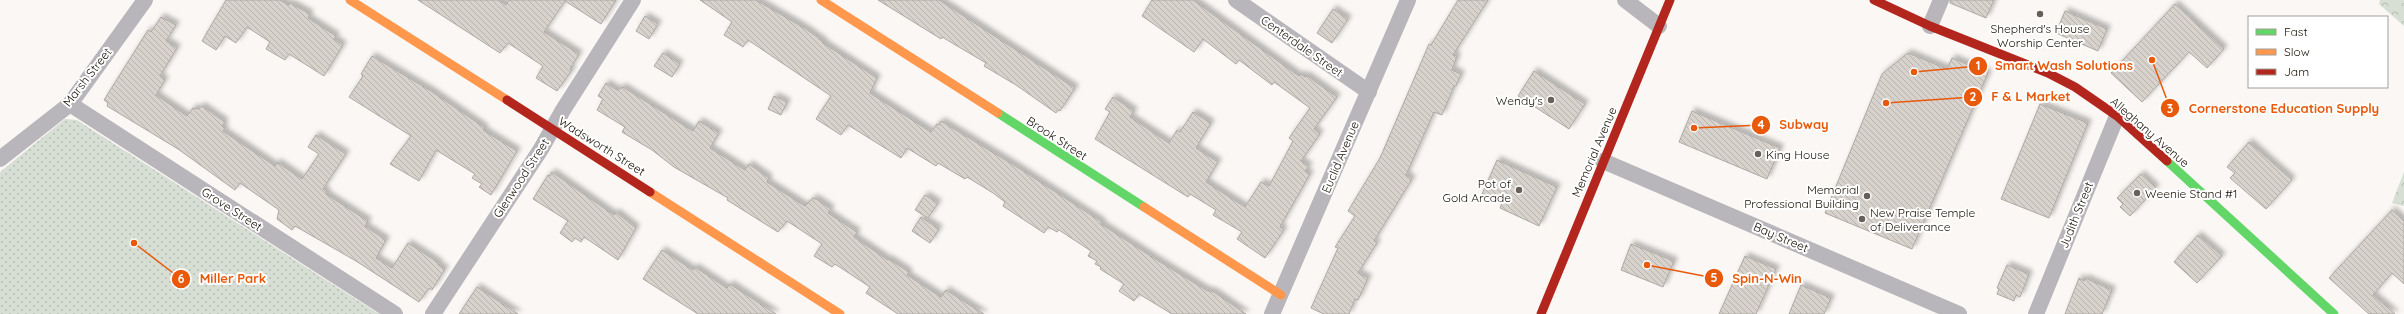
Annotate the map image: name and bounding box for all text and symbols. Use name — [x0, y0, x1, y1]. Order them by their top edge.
marker: Shepherd's House Worship Center — [2035, 9, 2045, 19]
street label: Centerdale Street — [1258, 12, 1346, 80]
legend — [2248, 16, 2388, 88]
place label: Shepherd's House Worship Center — [1990, 21, 2090, 50]
text: Fast — [2284, 24, 2308, 39]
text: Slow — [2284, 44, 2310, 59]
street label: Marsh Street — [59, 45, 115, 109]
callout: Smart Wash Solutions — [1968, 53, 2141, 78]
text: Smart Wash Solutions — [1995, 57, 2133, 73]
text: 1 — [1976, 58, 1980, 73]
text: Jam — [2284, 64, 2309, 79]
callout: F & L Market — [1963, 84, 2078, 109]
text: F & L Market — [1991, 88, 2071, 104]
text: 2 — [1970, 89, 1977, 104]
place label: Wendy's — [1496, 93, 1543, 108]
street label: Alleghany Avenue — [2108, 94, 2193, 170]
marker: Wendy's — [1546, 95, 1556, 105]
callout: Cornerstone Education Supply — [2160, 96, 2387, 121]
text: Cornerstone Education Supply — [2189, 100, 2379, 116]
text: 3 — [2167, 101, 2173, 116]
street label: Memorial Avenue — [1568, 104, 1620, 199]
callout: Subway — [1751, 112, 1837, 137]
street label: Wadsworth Street — [556, 113, 648, 179]
street label: Brook Street — [1024, 113, 1090, 163]
text: Subway — [1779, 116, 1829, 132]
text: 4 — [1757, 117, 1765, 132]
street label: Euclid Avenue — [1318, 119, 1362, 195]
street label: Glenwood Street — [490, 136, 552, 220]
place label: King House — [1766, 147, 1830, 162]
marker: King House — [1753, 149, 1763, 159]
place label: Pot of Gold Arcade — [1443, 176, 1512, 205]
street label: Judith Street — [2056, 180, 2096, 250]
place label: Memorial Professional Building — [1744, 182, 1859, 211]
street label: Grove Street — [199, 184, 265, 234]
marker: Pot of Gold Arcade — [1514, 185, 1524, 195]
place label: Weenie Stand #1 — [2145, 186, 2237, 201]
marker: Weenie Stand #1 — [2132, 188, 2142, 198]
marker: Memorial Professional Building — [1862, 191, 1872, 201]
place label: New Praise Temple of Deliverance — [1870, 205, 1975, 234]
marker: New Praise Temple of Deliverance — [1857, 214, 1867, 224]
street label: Bay Street — [1751, 219, 1811, 255]
callout: Miller Park — [171, 266, 274, 291]
callout: Spin-N-Win — [1704, 266, 1809, 291]
text: Miller Park — [200, 270, 266, 286]
text: 5 — [1711, 270, 1718, 285]
text: Spin-N-Win — [1732, 270, 1802, 286]
text: 6 — [178, 271, 185, 286]

